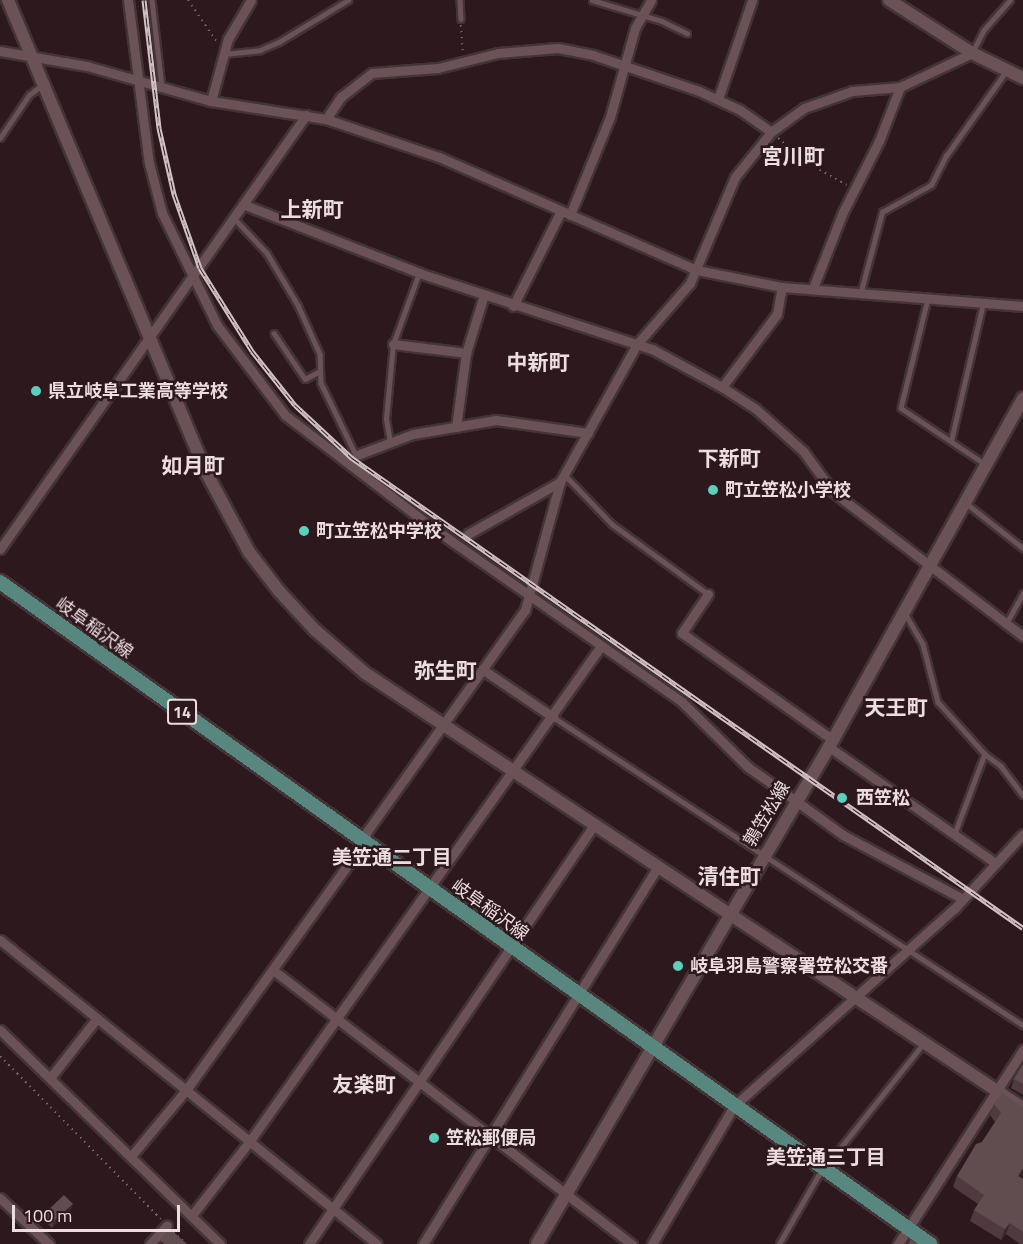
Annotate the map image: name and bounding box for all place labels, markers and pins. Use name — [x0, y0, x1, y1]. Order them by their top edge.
place label: 県立岐阜工業高等学校 — [48, 380, 228, 402]
marker: 県立岐阜工業高等学校 — [29, 384, 43, 398]
place label: 町立笠松小学校 — [725, 479, 851, 501]
marker: 町立笠松小学校 — [706, 483, 720, 497]
place label: 町立笠松中学校 — [316, 520, 442, 542]
marker: 町立笠松中学校 — [297, 524, 311, 538]
place label: 西笠松 — [856, 787, 910, 809]
marker: 西笠松 — [833, 789, 851, 807]
place label: 岐阜羽島警察署笠松交番 — [690, 955, 888, 977]
marker: 岐阜羽島警察署笠松交番 — [671, 959, 685, 973]
place label: 笠松郵便局 — [446, 1127, 536, 1149]
marker: 笠松郵便局 — [427, 1131, 441, 1145]

